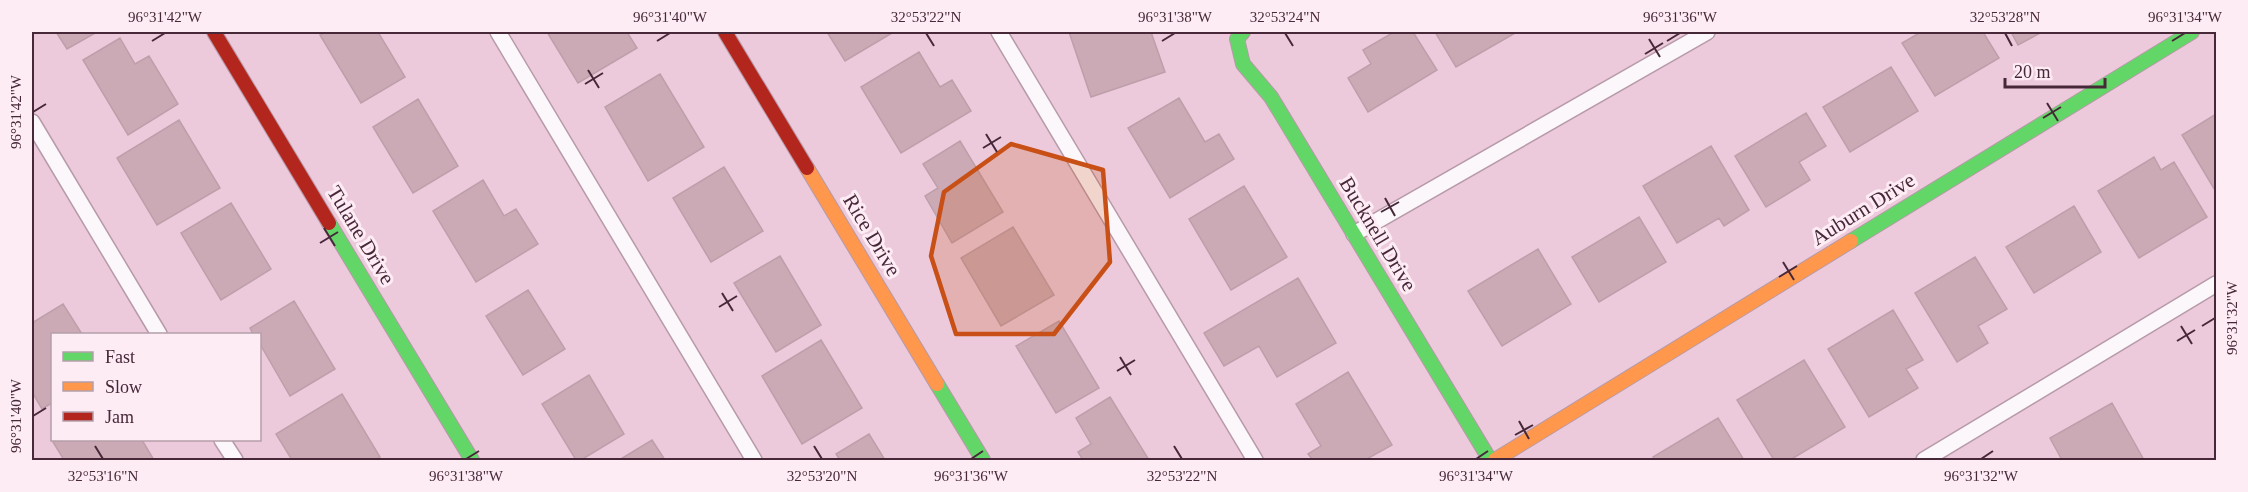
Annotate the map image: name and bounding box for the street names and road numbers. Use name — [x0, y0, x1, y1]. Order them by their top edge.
street label: Auburn Drive — [1807, 168, 1919, 250]
street label: Bucknell Drive — [1335, 173, 1421, 295]
street label: Tulane Drive — [322, 181, 400, 289]
street label: Rice Drive — [838, 190, 906, 280]

